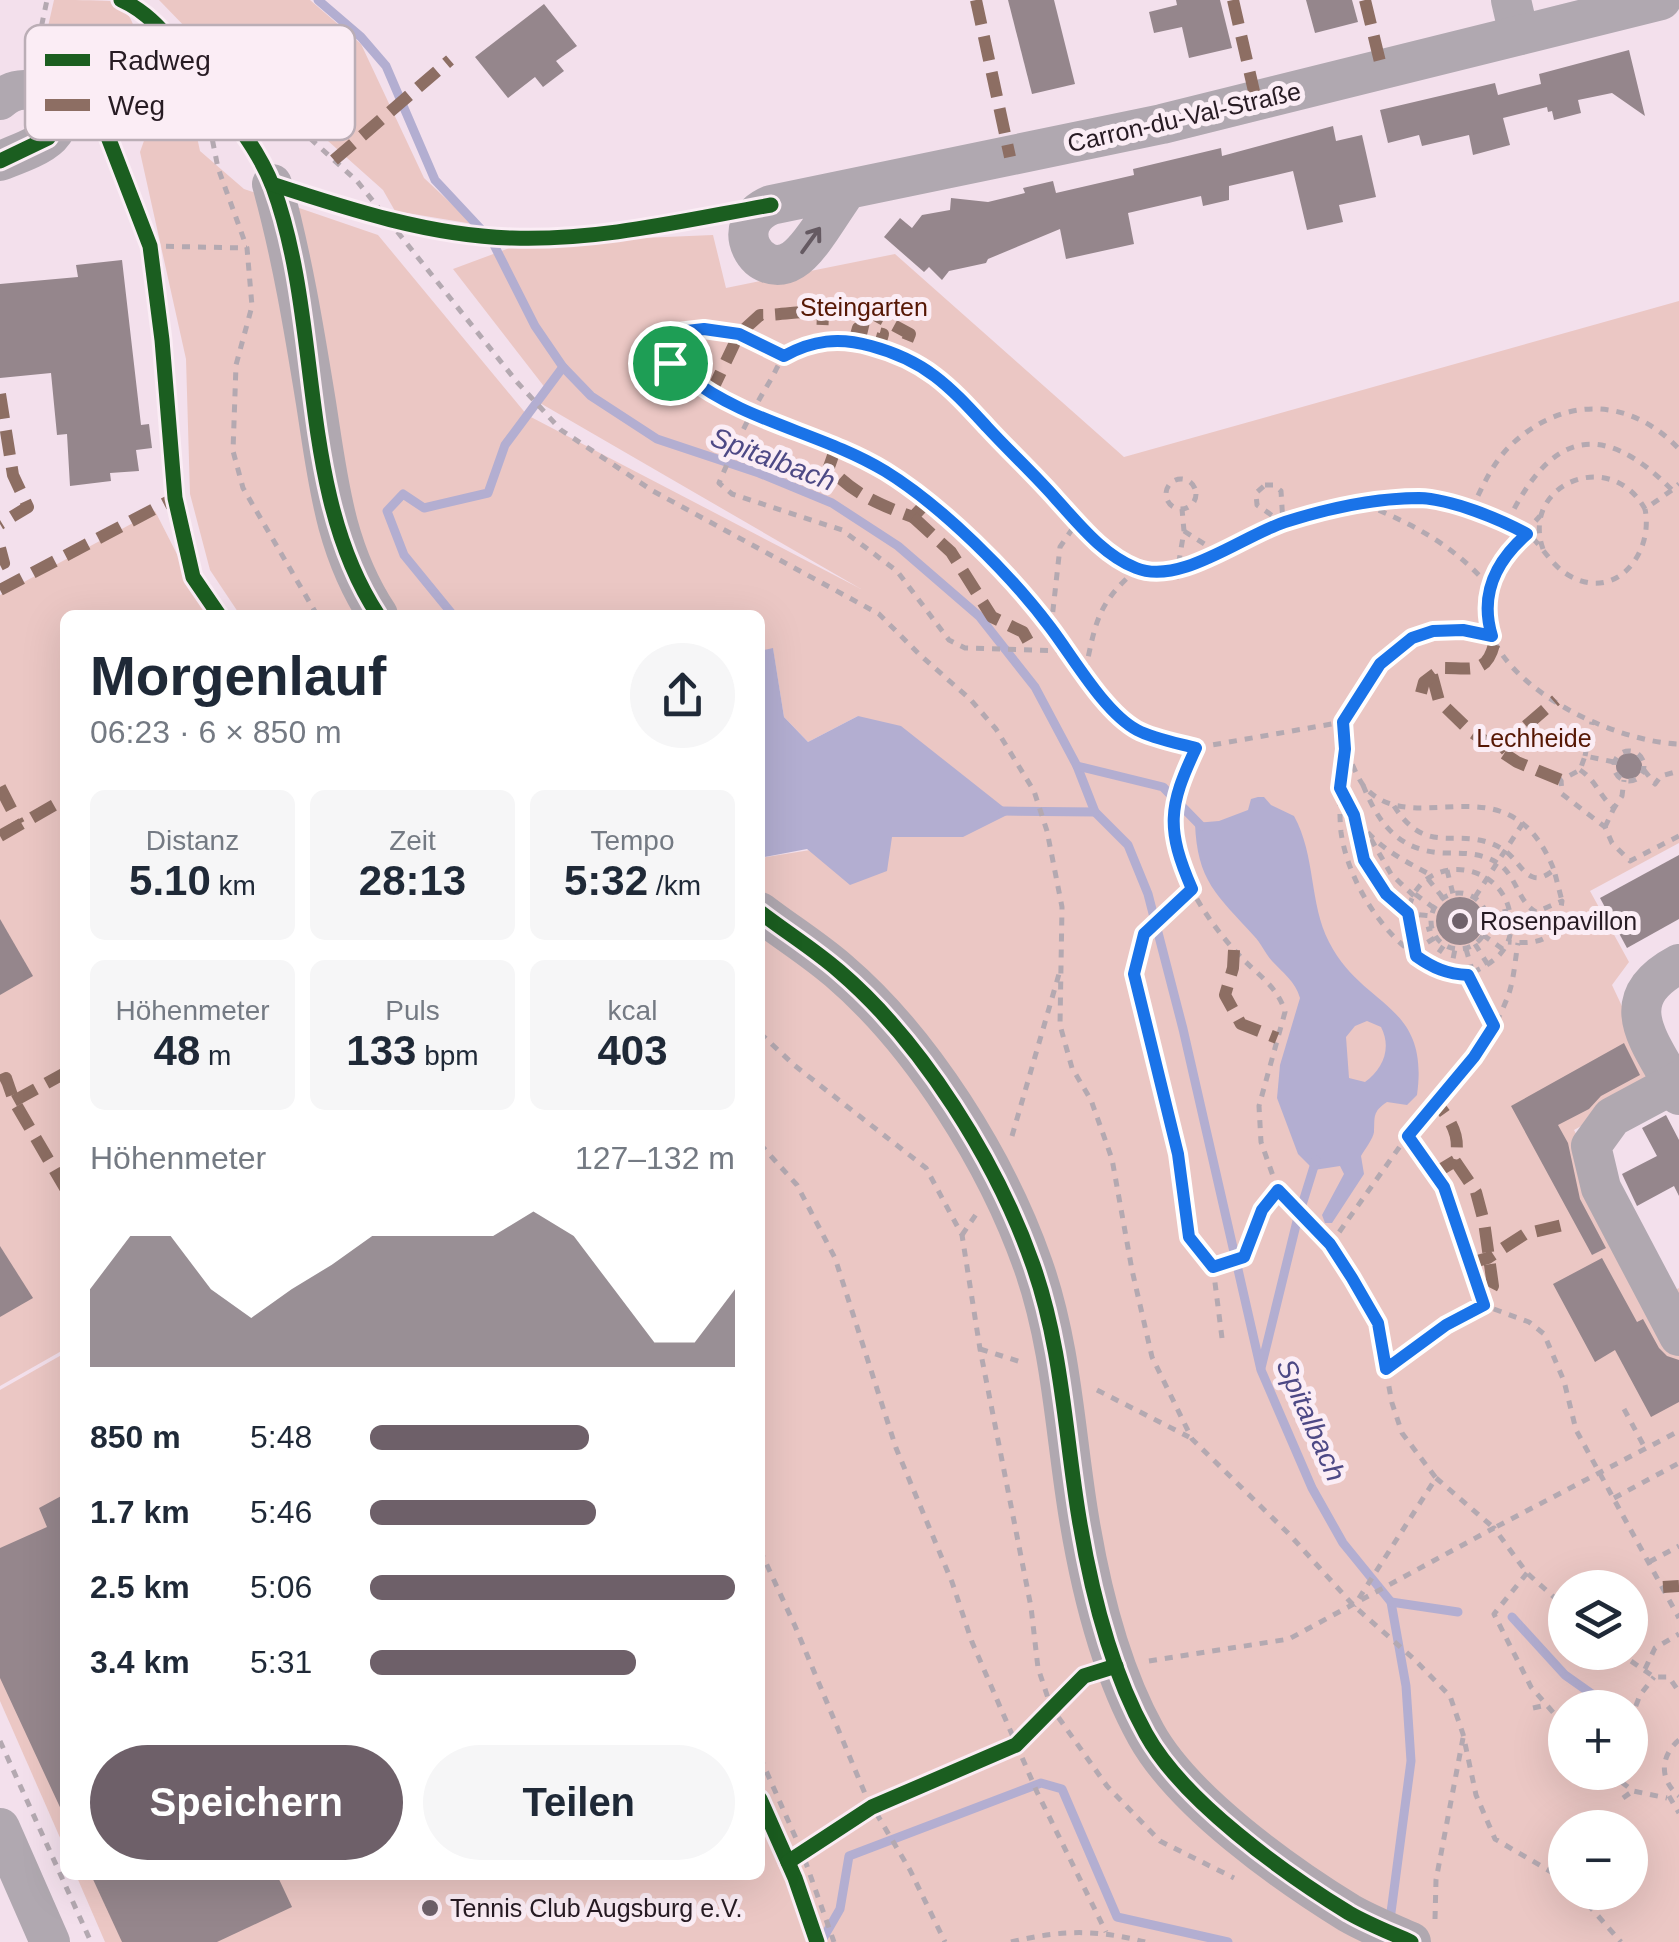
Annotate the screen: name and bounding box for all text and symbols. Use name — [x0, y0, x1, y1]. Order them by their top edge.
legend — [25, 25, 355, 140]
text: Radweg — [108, 45, 211, 76]
street label: Carron-du-Val-Straße — [1065, 77, 1303, 157]
text: Weg — [108, 90, 165, 121]
one-way arrow — [800, 226, 821, 254]
park label: Steingarten — [800, 293, 928, 321]
pin — [628, 321, 713, 406]
icon: arrive — [643, 336, 698, 391]
water label: Spitalbach — [706, 421, 840, 497]
button: share — [630, 643, 735, 748]
text: Morgenlauf — [90, 645, 386, 707]
text: 06:23 · 6 × 850 m — [90, 714, 342, 750]
park label: Lechheide — [1476, 724, 1592, 752]
text: Distanz — [146, 825, 239, 856]
text: Zeit — [389, 825, 436, 856]
text: Tempo — [590, 825, 675, 856]
text: 5.10 — [129, 857, 211, 904]
text: 28:13 — [359, 857, 466, 904]
text: 5:32 — [564, 857, 648, 904]
text: km — [211, 870, 256, 901]
text: /km — [648, 870, 701, 901]
place label: Rosenpavillon — [1480, 907, 1637, 935]
marker: Rosenpavillon — [1449, 910, 1471, 932]
text: Höhenmeter — [115, 995, 270, 1026]
text: Puls — [385, 995, 440, 1026]
text: kcal — [608, 995, 657, 1026]
text: 48 — [154, 1027, 200, 1074]
text: 133 — [346, 1027, 416, 1074]
text: 403 — [597, 1027, 668, 1074]
text: m — [200, 1040, 231, 1071]
text: bpm — [416, 1040, 479, 1071]
text: Höhenmeter — [90, 1140, 266, 1176]
text: 127–132 m — [575, 1140, 735, 1176]
water label: Spitalbach — [1270, 1354, 1352, 1486]
text: 850 m — [90, 1419, 181, 1455]
text: 5:48 — [250, 1419, 312, 1455]
text: 1.7 km — [90, 1494, 190, 1530]
text: 5:46 — [250, 1494, 312, 1530]
text: 2.5 km — [90, 1569, 190, 1605]
text: 5:06 — [250, 1569, 312, 1605]
map controls — [1548, 1570, 1648, 1910]
button: layers — [1548, 1570, 1648, 1670]
text: 3.4 km — [90, 1644, 190, 1680]
text: 5:31 — [250, 1644, 312, 1680]
button: + — [1548, 1690, 1648, 1790]
button: Speichern — [90, 1745, 403, 1860]
button: Teilen — [423, 1745, 735, 1860]
button: − — [1548, 1810, 1648, 1910]
place label: Tennis Club Augsburg e.V. — [450, 1894, 742, 1922]
marker: Tennis Club Augsburg e.V. — [419, 1897, 441, 1919]

